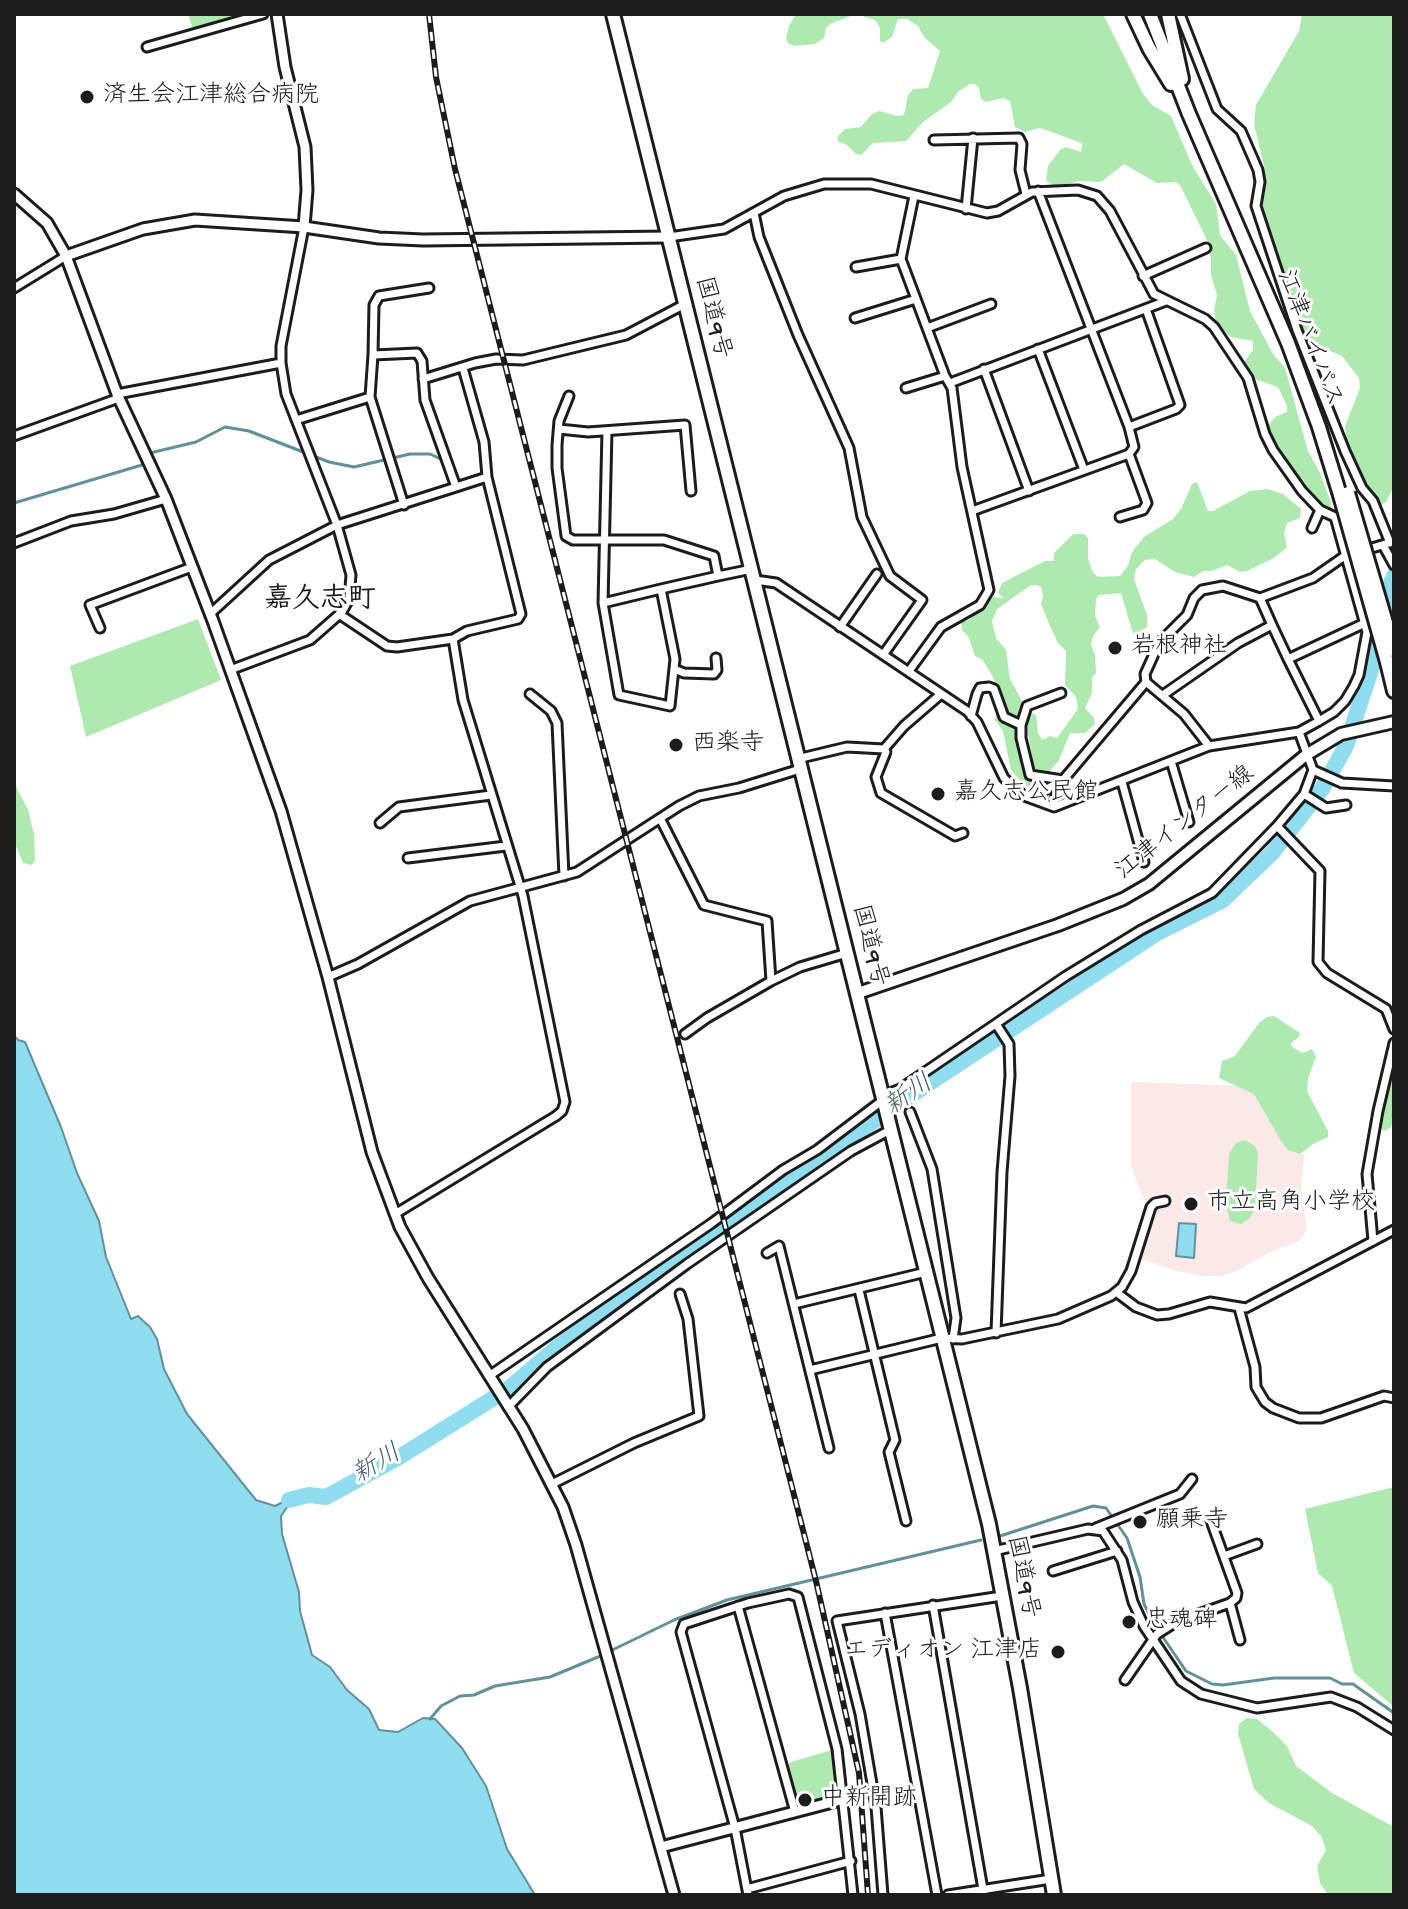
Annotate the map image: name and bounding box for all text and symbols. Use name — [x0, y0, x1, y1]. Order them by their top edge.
place label: 済生会江津総合病院 — [103, 83, 319, 111]
marker: 済生会江津総合病院 — [78, 88, 96, 106]
street label: 江津バイパス — [1269, 267, 1347, 411]
street label: 国道9号 — [687, 274, 735, 362]
district label: 嘉久志町 — [264, 585, 376, 619]
place label: 岩根神社 — [1131, 634, 1227, 662]
marker: 岩根神社 — [1106, 639, 1124, 657]
place label: 西楽寺 — [692, 731, 764, 759]
marker: 西楽寺 — [667, 736, 685, 754]
street label: 江津インター線 — [1111, 761, 1261, 887]
place label: 嘉久志公民館 — [954, 780, 1098, 808]
marker: 嘉久志公民館 — [929, 785, 947, 803]
street label: 国道9号 — [844, 902, 892, 990]
water label: 新川 — [880, 1070, 940, 1124]
place label: 市立高角小学校 — [1207, 1190, 1375, 1218]
marker: 市立高角小学校 — [1182, 1195, 1200, 1213]
water label: 新川 — [348, 1439, 408, 1493]
place label: 願乗寺 — [1156, 1508, 1228, 1536]
marker: 願乗寺 — [1131, 1513, 1149, 1531]
street label: 国道9号 — [999, 1533, 1043, 1621]
place label: 忠魂碑 — [1145, 1608, 1217, 1636]
marker: 忠魂碑 — [1120, 1613, 1138, 1631]
place label: エディオン 江津店 — [844, 1638, 1042, 1666]
marker: エディオン 江津店 — [1049, 1643, 1067, 1661]
place label: 中新開跡 — [821, 1786, 917, 1814]
marker: 中新開跡 — [796, 1791, 814, 1809]

